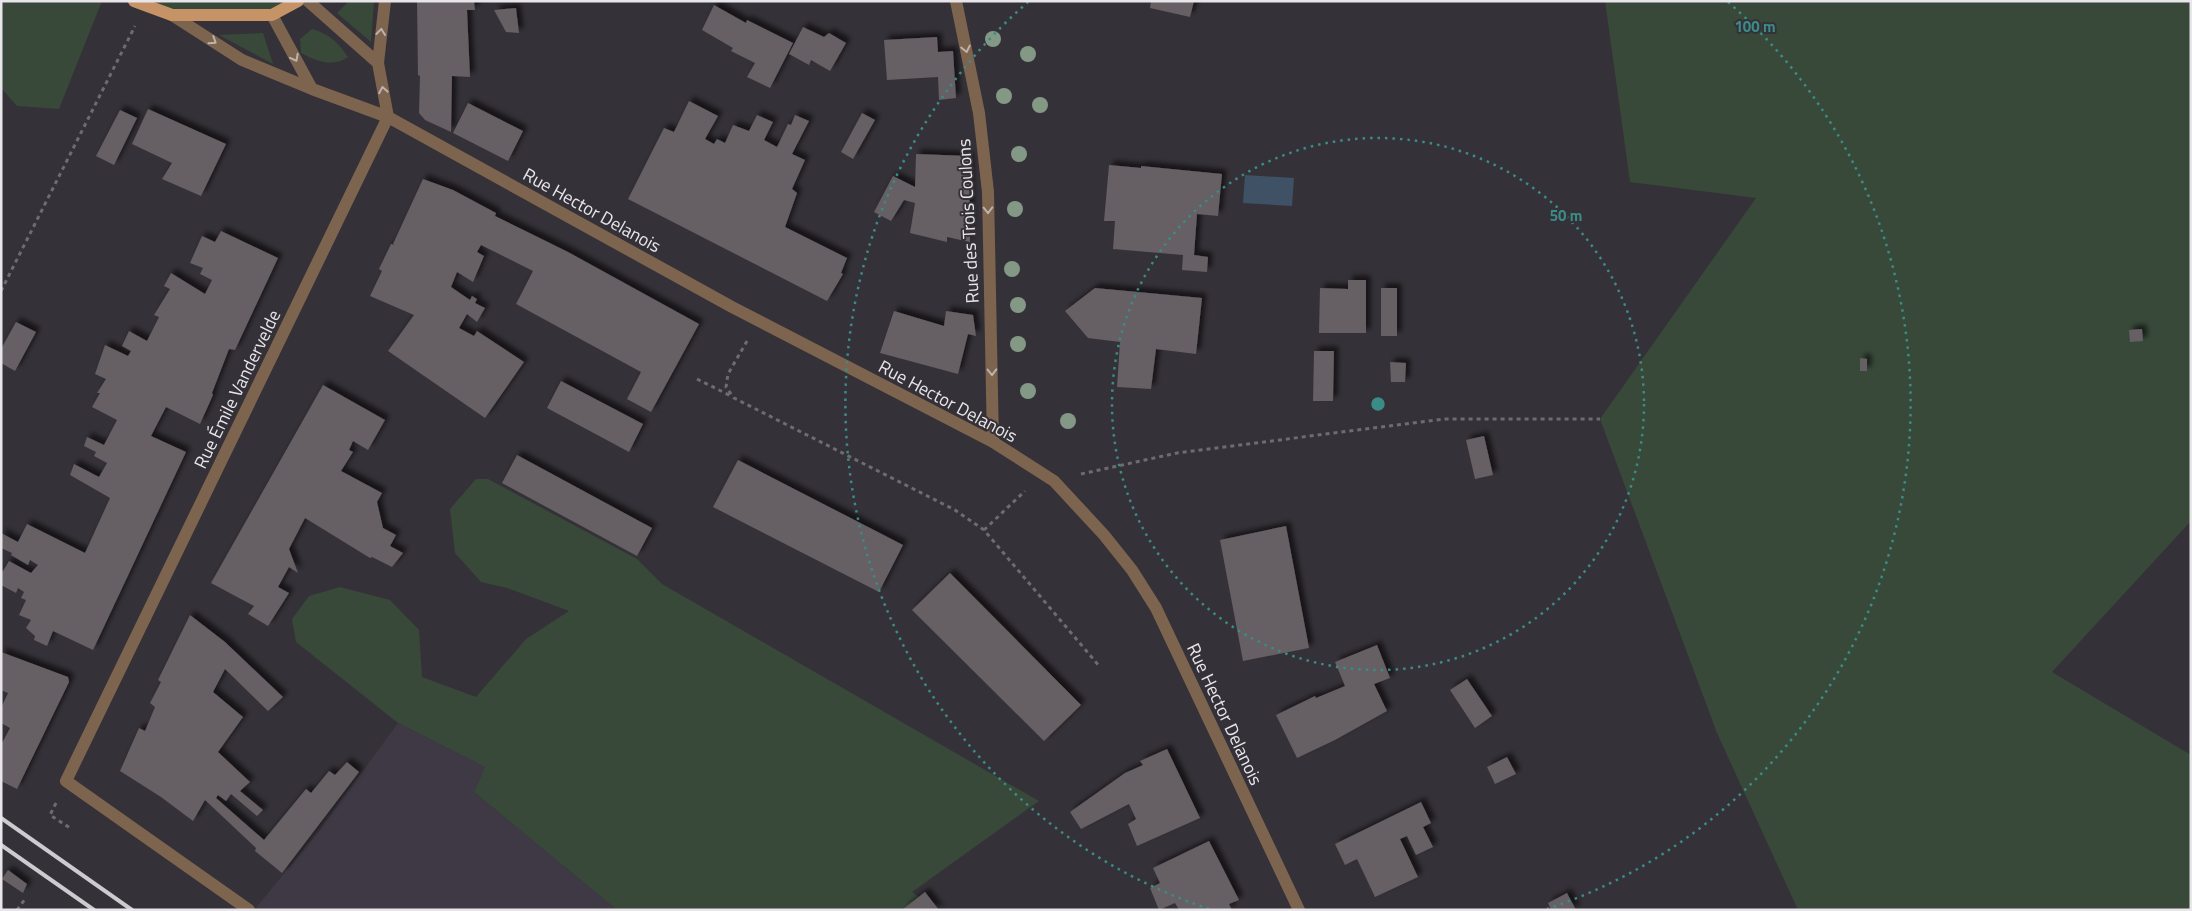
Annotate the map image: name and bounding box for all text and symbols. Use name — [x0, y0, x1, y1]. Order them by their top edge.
text: 100 m — [1734, 15, 1776, 38]
one-way arrow — [375, 28, 386, 36]
one-way arrow — [208, 35, 217, 44]
one-way arrow — [960, 45, 970, 53]
one-way arrow — [289, 52, 299, 61]
one-way arrow — [378, 86, 388, 94]
street label: Rue des Trois Coulons — [950, 138, 986, 304]
street label: Rue Hector Delanois — [518, 161, 666, 259]
text: 50 m — [1550, 204, 1582, 227]
one-way arrow — [983, 206, 994, 214]
street label: Rue Émile Vandervelde — [187, 305, 287, 473]
street label: Rue Hector Delanois — [874, 353, 1022, 449]
one-way arrow — [986, 368, 997, 376]
centre of rings — [1369, 395, 1387, 413]
street label: Rue Hector Delanois — [1180, 639, 1270, 789]

